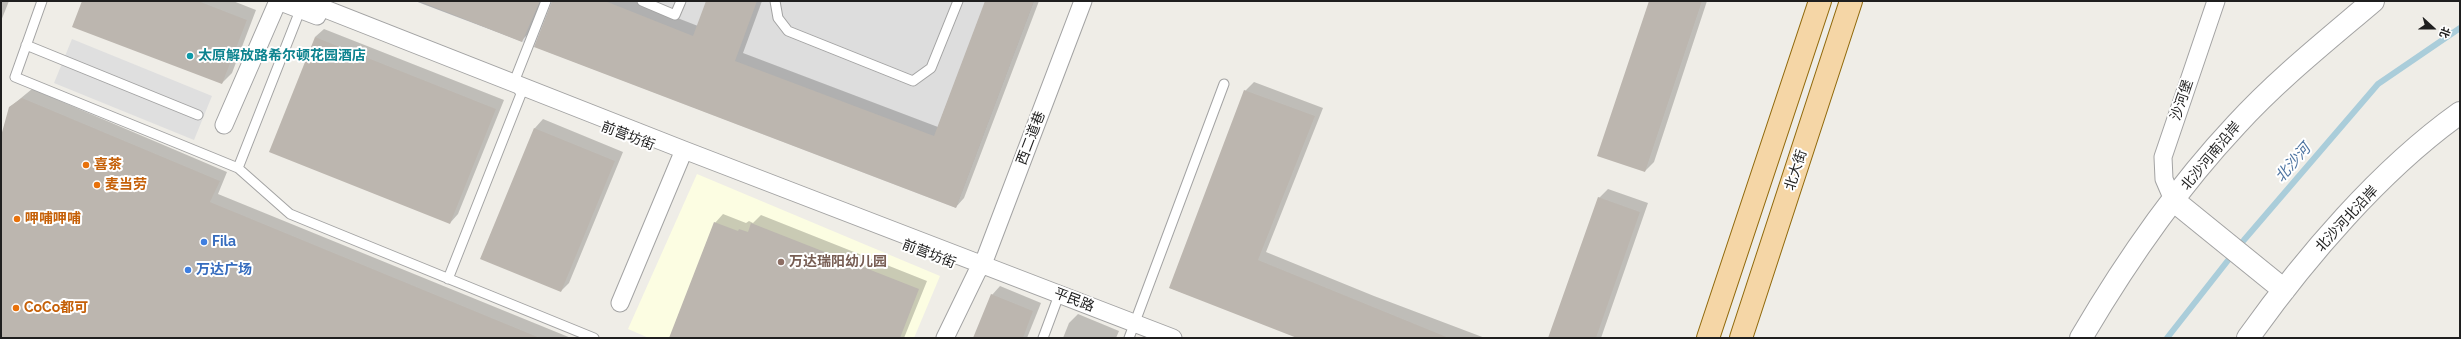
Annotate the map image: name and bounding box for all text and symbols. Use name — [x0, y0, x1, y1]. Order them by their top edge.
north arrow — [2413, 8, 2453, 48]
text: 北 — [2437, 25, 2453, 40]
place label: 太原解放路希尔顿花园酒店 — [198, 48, 366, 64]
marker: 太原解放路希尔顿花园酒店 — [185, 51, 195, 61]
street label: 沙河堡 — [2167, 77, 2197, 123]
street label: 西二道巷 — [1013, 109, 1049, 167]
street label: 前营坊街 — [599, 118, 657, 154]
street label: 北沙河南沿岸 — [2178, 118, 2244, 194]
water label: 北沙河 — [2271, 140, 2315, 186]
street label: 北大街 — [1782, 147, 1810, 193]
place label: 喜茶 — [94, 157, 122, 173]
marker: 喜茶 — [81, 160, 91, 170]
place label: 麦当劳 — [105, 177, 147, 193]
marker: 麦当劳 — [92, 180, 102, 190]
street label: 北沙河北沿岸 — [2312, 183, 2382, 255]
place label: 呷哺呷哺 — [25, 211, 81, 227]
marker: 呷哺呷哺 — [12, 214, 22, 224]
place label: Fila — [212, 234, 236, 250]
street label: 前营坊街 — [900, 236, 958, 272]
marker: Fila — [199, 237, 209, 247]
place label: 万达瑞阳幼儿园 — [789, 254, 887, 270]
marker: 万达瑞阳幼儿园 — [776, 257, 786, 267]
place label: 万达广场 — [196, 262, 252, 278]
marker: 万达广场 — [183, 265, 193, 275]
street label: 平民路 — [1051, 285, 1097, 315]
place label: CoCo都可 — [24, 300, 88, 316]
marker: CoCo都可 — [11, 303, 21, 313]

